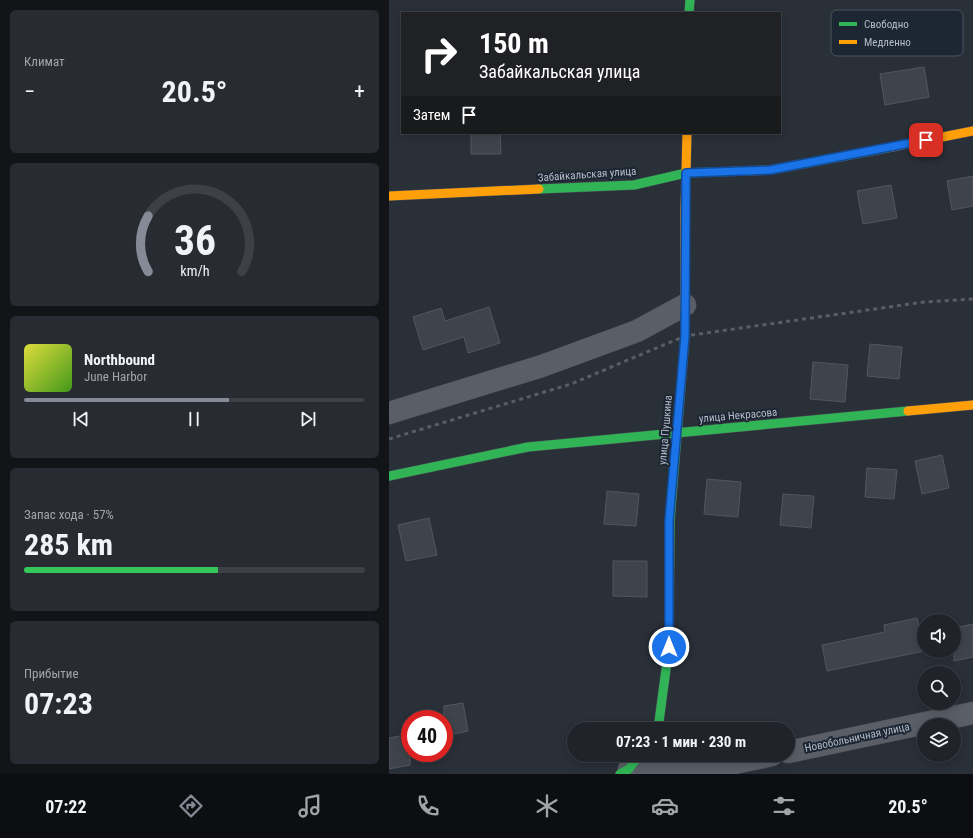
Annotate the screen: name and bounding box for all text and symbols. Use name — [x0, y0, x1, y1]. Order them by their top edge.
legend — [831, 10, 963, 56]
text: Свободно — [864, 18, 909, 31]
text: 150 m — [479, 27, 549, 60]
icon: right — [413, 28, 465, 80]
text: Медленно — [864, 36, 911, 49]
text: Климат — [24, 54, 65, 69]
text: Забайкальская улица — [479, 61, 640, 82]
text: 20.5° — [162, 74, 227, 109]
text: − — [24, 79, 35, 104]
text: + — [354, 79, 365, 104]
icon: arrive — [458, 104, 480, 126]
text: Затем — [413, 106, 450, 124]
pin — [909, 123, 943, 157]
icon: arrive — [915, 129, 937, 151]
street label: Забайкальская улица — [537, 165, 637, 184]
text: 36 — [173, 216, 216, 265]
text: km/h — [180, 263, 209, 279]
text: Northbound — [84, 351, 155, 369]
text: June Harbor — [84, 369, 147, 384]
street label: улица Пушкина — [656, 395, 675, 466]
street label: улица Некрасова — [698, 406, 778, 425]
icon: previous — [70, 408, 92, 430]
icon: pause — [183, 408, 205, 430]
icon: next — [297, 408, 319, 430]
text: Запас хода · 57% — [24, 507, 114, 522]
text: 285 km — [24, 527, 113, 562]
map controls — [917, 614, 961, 762]
button: sound — [917, 614, 961, 658]
position arrow — [648, 626, 690, 668]
text: Прибытие — [24, 666, 79, 681]
button: search — [917, 666, 961, 710]
text: 07:23 — [24, 686, 93, 721]
speed limit sign: 40 — [401, 710, 453, 762]
button: layers — [917, 718, 961, 762]
street label: Новобольничная улица — [803, 720, 911, 755]
text: 07:23 · 1 мин · 230 m — [616, 733, 746, 751]
icon: directions — [177, 792, 205, 820]
icon: music — [296, 792, 324, 820]
icon: phone — [414, 792, 442, 820]
icon: climate — [533, 792, 561, 820]
icon: car — [651, 792, 679, 820]
icon: filters — [770, 792, 798, 820]
text: 07:22 — [45, 796, 87, 817]
text: 20.5° — [888, 796, 928, 817]

